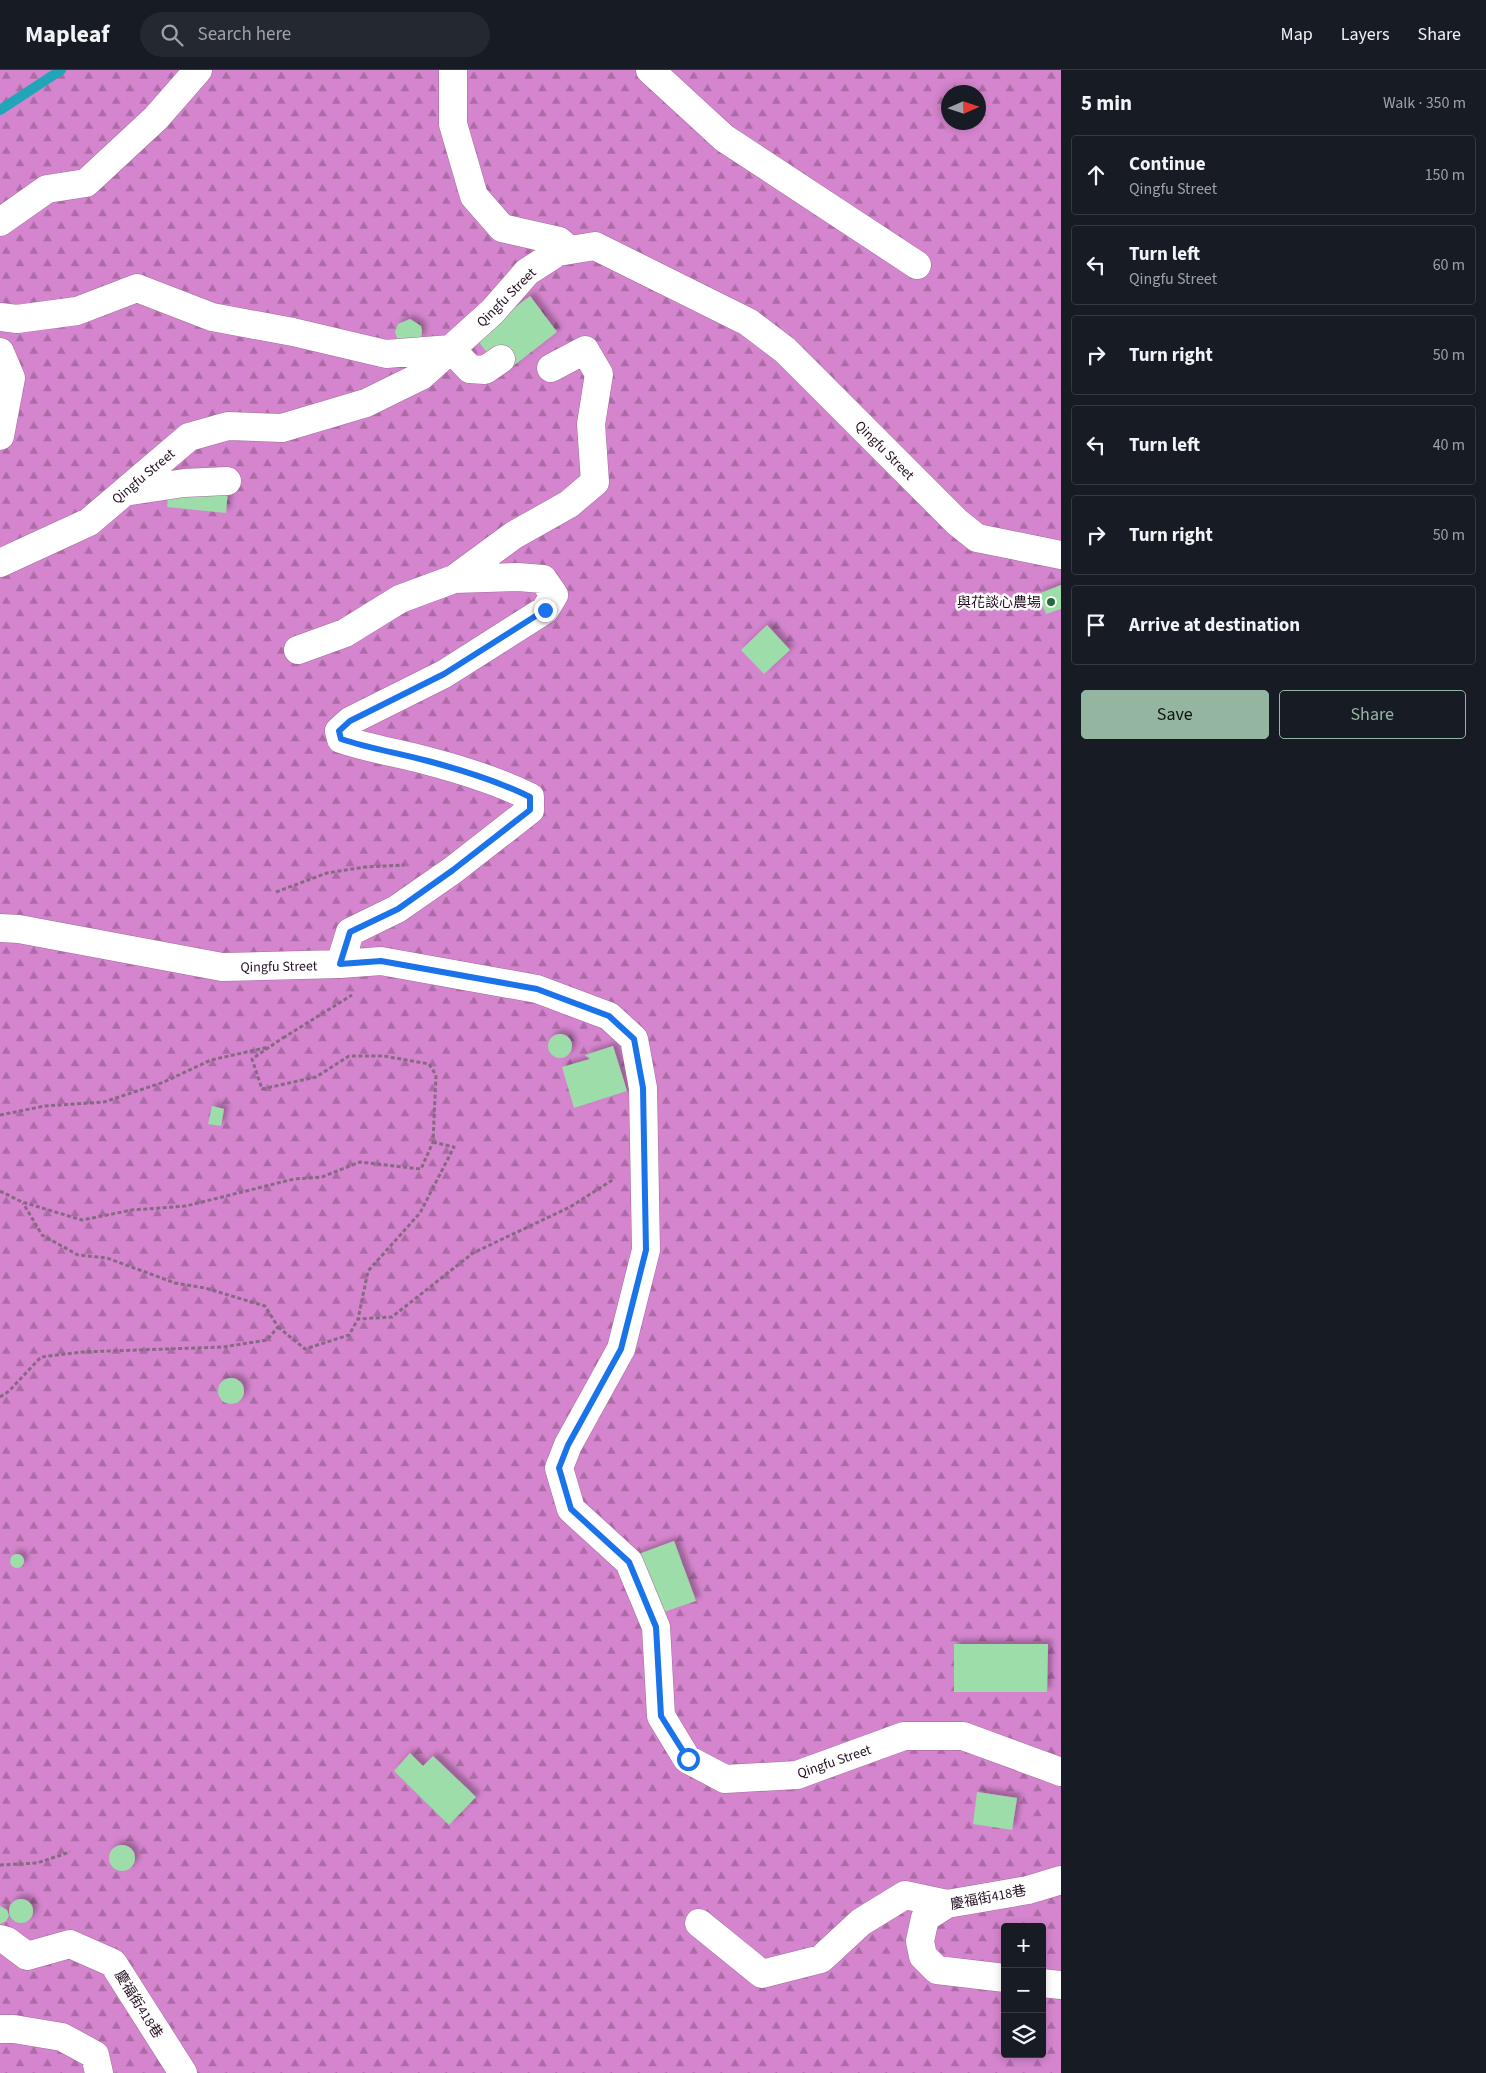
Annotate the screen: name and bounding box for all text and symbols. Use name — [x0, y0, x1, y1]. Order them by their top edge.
search box — [140, 12, 490, 57]
text: Mapleaf — [25, 17, 110, 52]
icon: search — [158, 21, 186, 49]
text: Search here — [198, 21, 291, 48]
text: Map — [1281, 22, 1313, 47]
text: Layers — [1341, 22, 1390, 47]
text: Share — [1418, 22, 1461, 47]
north arrow — [941, 85, 986, 130]
text: 5 min — [1081, 88, 1132, 118]
text: Walk · 350 m — [1383, 92, 1466, 114]
text: Continue — [1129, 151, 1206, 178]
icon: ahead — [1082, 161, 1110, 189]
text: 150 m — [1425, 164, 1465, 186]
text: Qingfu Street — [1129, 178, 1217, 200]
text: Turn left — [1129, 241, 1200, 268]
icon: left — [1082, 251, 1110, 279]
text: 60 m — [1433, 254, 1465, 276]
street label: Qingfu Street — [472, 263, 541, 332]
text: Qingfu Street — [1129, 268, 1217, 290]
icon: right — [1082, 341, 1110, 369]
text: Turn right — [1129, 342, 1213, 369]
text: 50 m — [1433, 344, 1465, 366]
street label: Qingfu Street — [850, 416, 919, 485]
icon: left — [1082, 431, 1110, 459]
text: Turn left — [1129, 432, 1200, 459]
text: 40 m — [1433, 434, 1465, 456]
street label: Qingfu Street — [108, 444, 180, 509]
icon: right — [1082, 521, 1110, 549]
text: Turn right — [1129, 522, 1213, 549]
text: 50 m — [1433, 524, 1465, 546]
place label: 與花談心農場 — [957, 593, 1041, 613]
marker: 與花談心農場 — [1045, 596, 1057, 608]
route end — [534, 599, 557, 622]
icon: arrive — [1082, 611, 1110, 639]
text: Arrive at destination — [1129, 612, 1300, 639]
button: Save — [1081, 690, 1269, 739]
button: Share — [1279, 690, 1466, 739]
street label: Qingfu Street — [240, 956, 318, 978]
street label: Qingfu Street — [795, 1740, 874, 1784]
route start — [677, 1748, 700, 1771]
street label: 慶福街418巷 — [949, 1881, 1028, 1915]
map controls — [1001, 1923, 1046, 2058]
button: + — [1001, 1923, 1046, 1968]
street label: 慶福街418巷 — [109, 1967, 167, 2042]
button: − — [1001, 1968, 1046, 2013]
button: layers — [1001, 2013, 1046, 2058]

